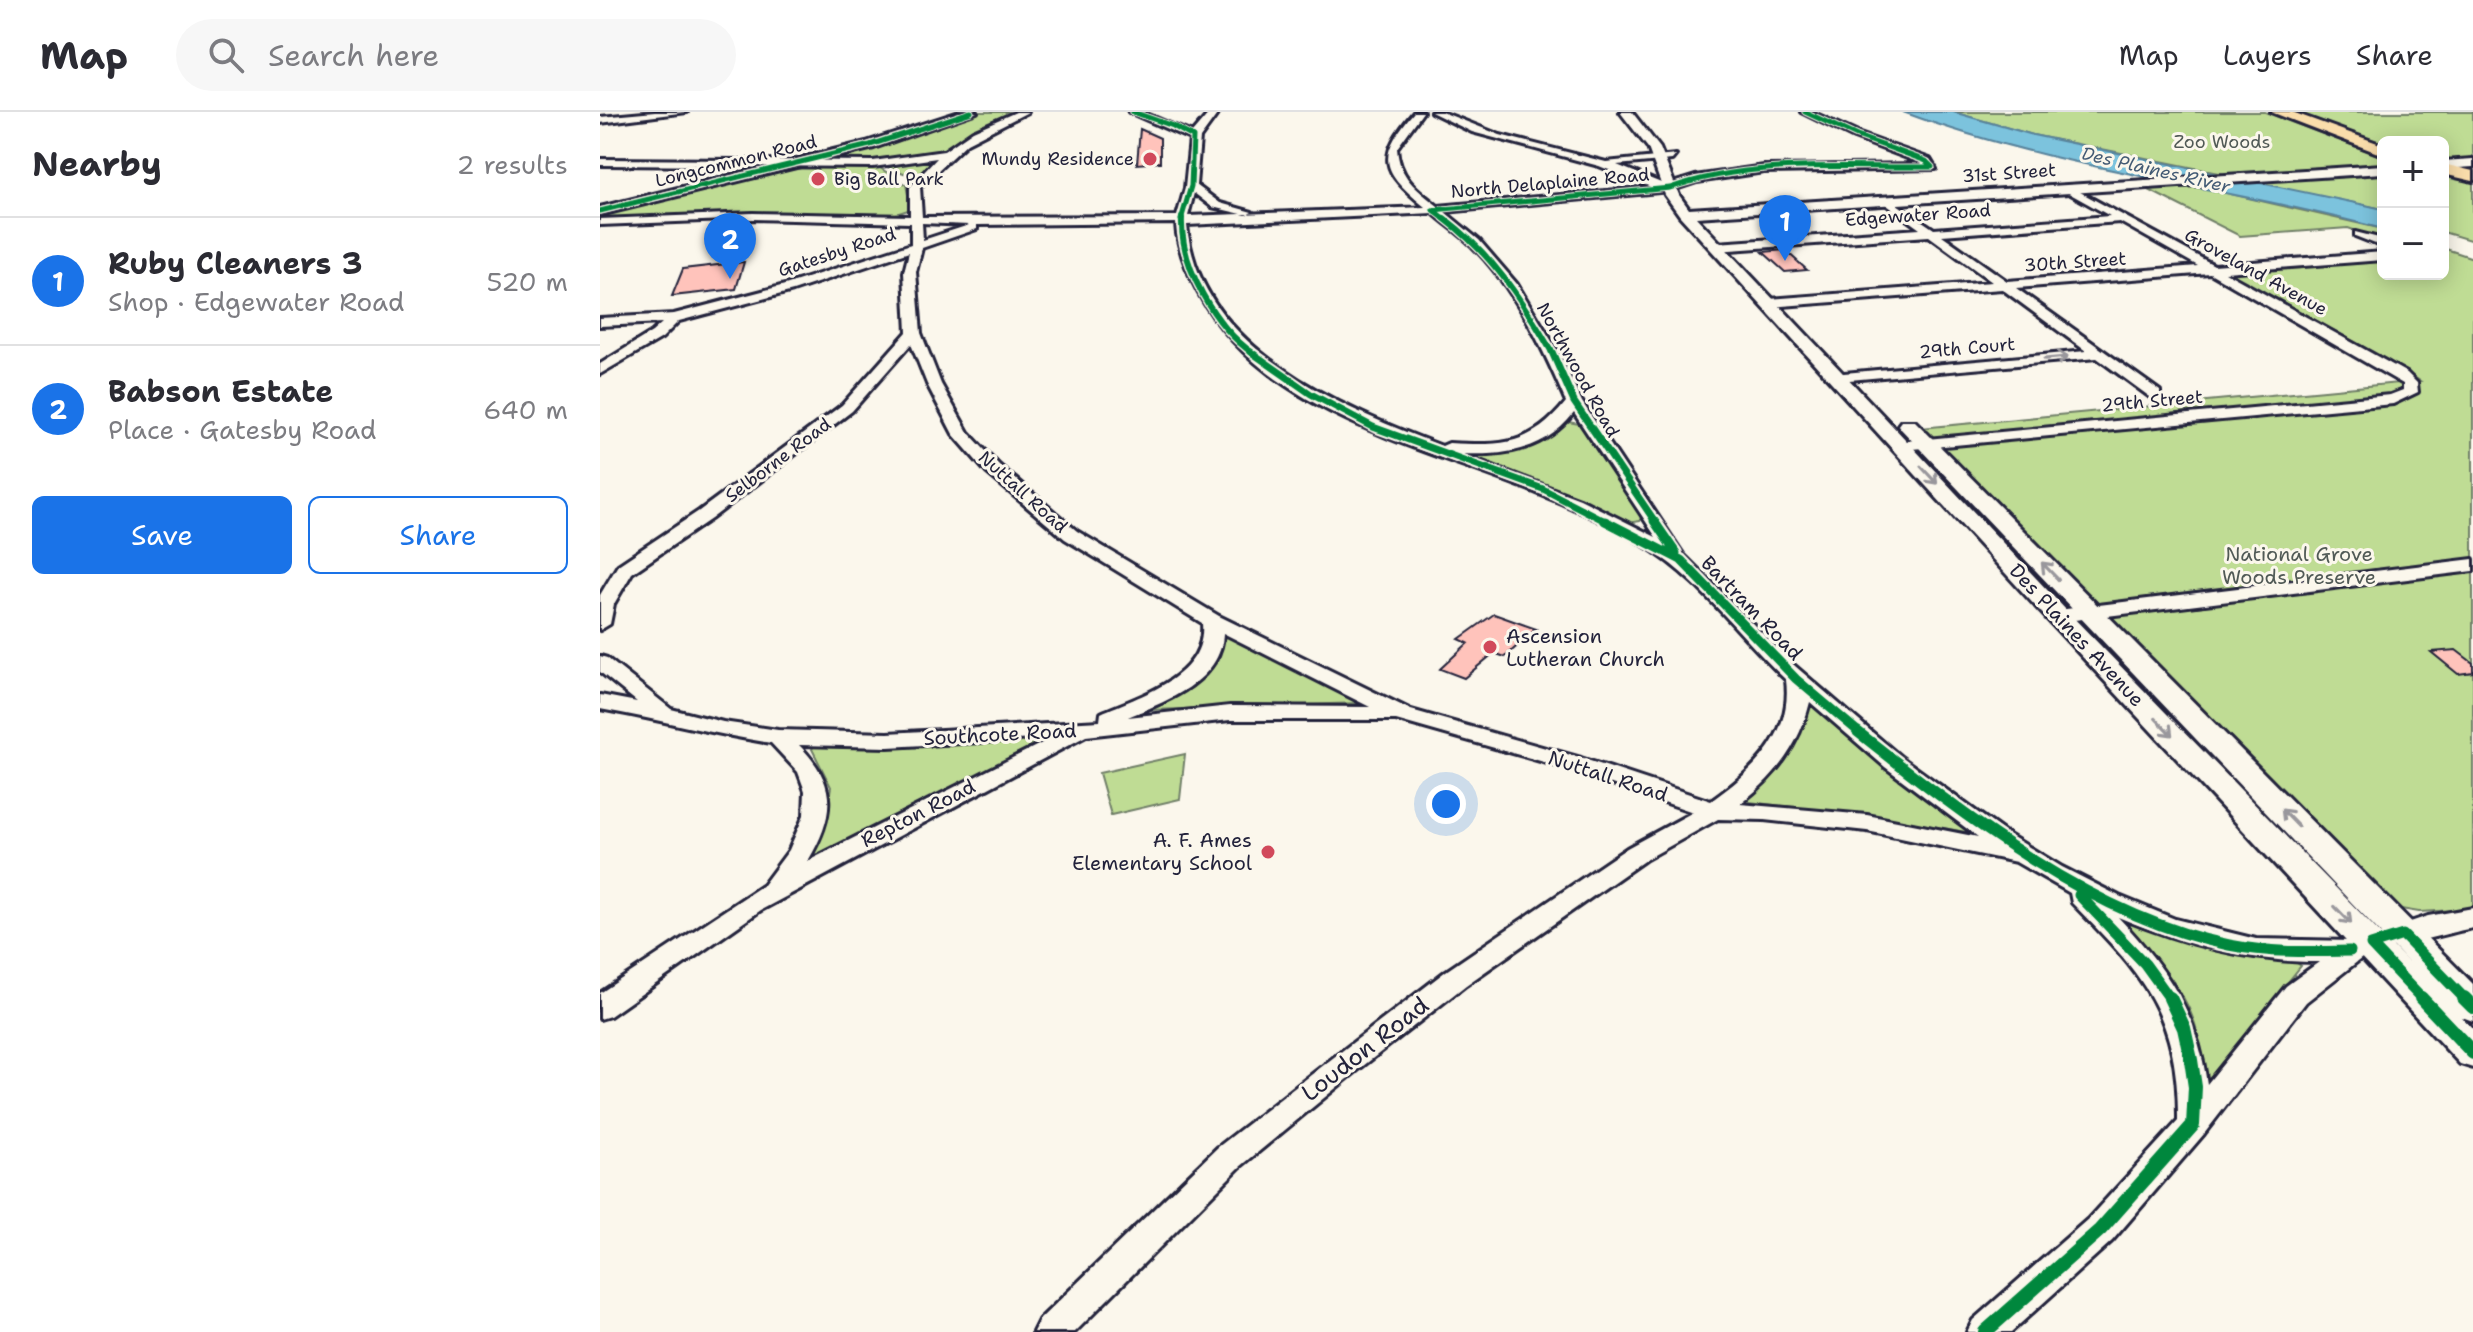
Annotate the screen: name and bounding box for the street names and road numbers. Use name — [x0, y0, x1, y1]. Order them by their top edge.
street label: Longcommon Road — [653, 129, 819, 193]
street label: 31st Street — [1961, 158, 2057, 188]
street label: North Delaplaine Road — [1450, 162, 1650, 204]
street label: Edgewater Road — [1844, 198, 1992, 232]
street label: Gatesby Road — [775, 222, 899, 282]
street label: Groveland Avenue — [2180, 223, 2332, 321]
street label: 30th Street — [2023, 246, 2127, 278]
street label: Northwood Road — [1531, 298, 1625, 442]
street label: 29th Court — [1918, 332, 2016, 364]
street label: 29th Street — [2100, 385, 2204, 417]
street label: Selborne Road — [720, 412, 836, 508]
street label: Nuttall Road — [973, 446, 1073, 538]
street label: Bartram Road — [1695, 550, 1809, 666]
street label: Des Plaines Avenue — [2004, 558, 2150, 712]
street label: Southcote Road — [923, 717, 1077, 751]
street label: Nuttall Road — [1545, 744, 1672, 808]
street label: Repton Road — [856, 773, 980, 853]
street label: Loudon Road — [1295, 989, 1435, 1109]

